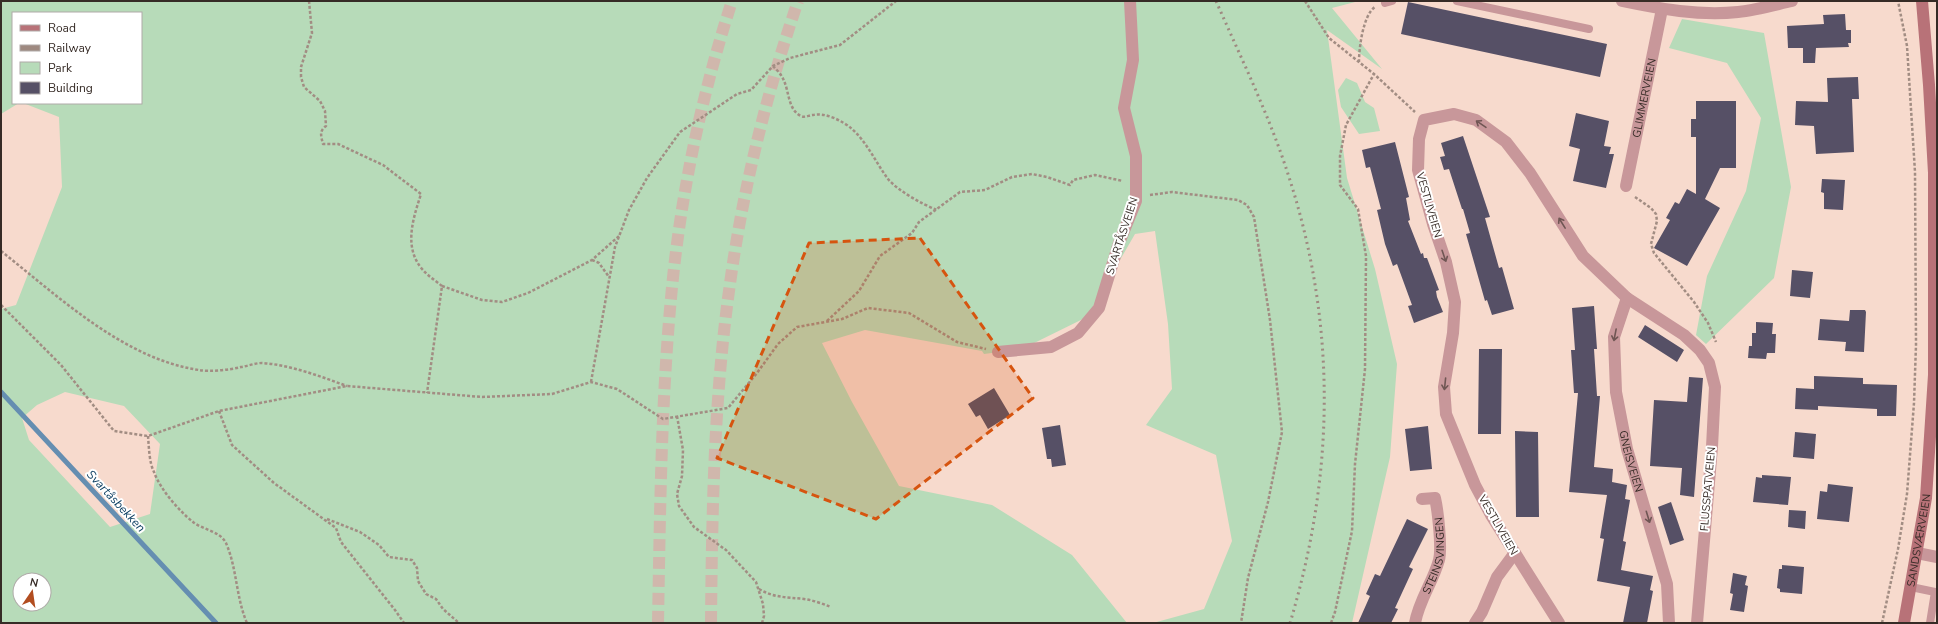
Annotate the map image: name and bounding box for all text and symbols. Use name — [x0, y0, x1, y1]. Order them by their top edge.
legend — [12, 12, 142, 104]
text: Road — [48, 20, 76, 36]
text: Railway — [48, 40, 92, 56]
street label: GLIMMERVEIEN — [1629, 57, 1659, 139]
text: Park — [48, 60, 73, 76]
text: Building — [48, 80, 93, 96]
one-way arrow — [1476, 120, 1487, 128]
street label: VESTLIVEIEN — [1412, 170, 1445, 239]
street label: SVARTÅSVEIEN — [1101, 195, 1142, 277]
one-way arrow — [1558, 218, 1566, 229]
one-way arrow — [1441, 250, 1448, 263]
one-way arrow — [1611, 328, 1619, 341]
one-way arrow — [1441, 377, 1448, 390]
street label: GNEISVEIEN — [1616, 429, 1647, 494]
street label: FLUSSPATVEIEN — [1697, 446, 1719, 532]
water label: Svartåsbekken — [83, 467, 149, 536]
street label: VESTLIVEIEN — [1474, 491, 1521, 558]
street label: SANDSVÆRVEIEN — [1903, 493, 1934, 588]
one-way arrow — [1645, 510, 1652, 523]
street label: STEINSVINGEN — [1419, 516, 1448, 596]
north arrow — [12, 572, 52, 612]
text: N — [28, 575, 40, 591]

